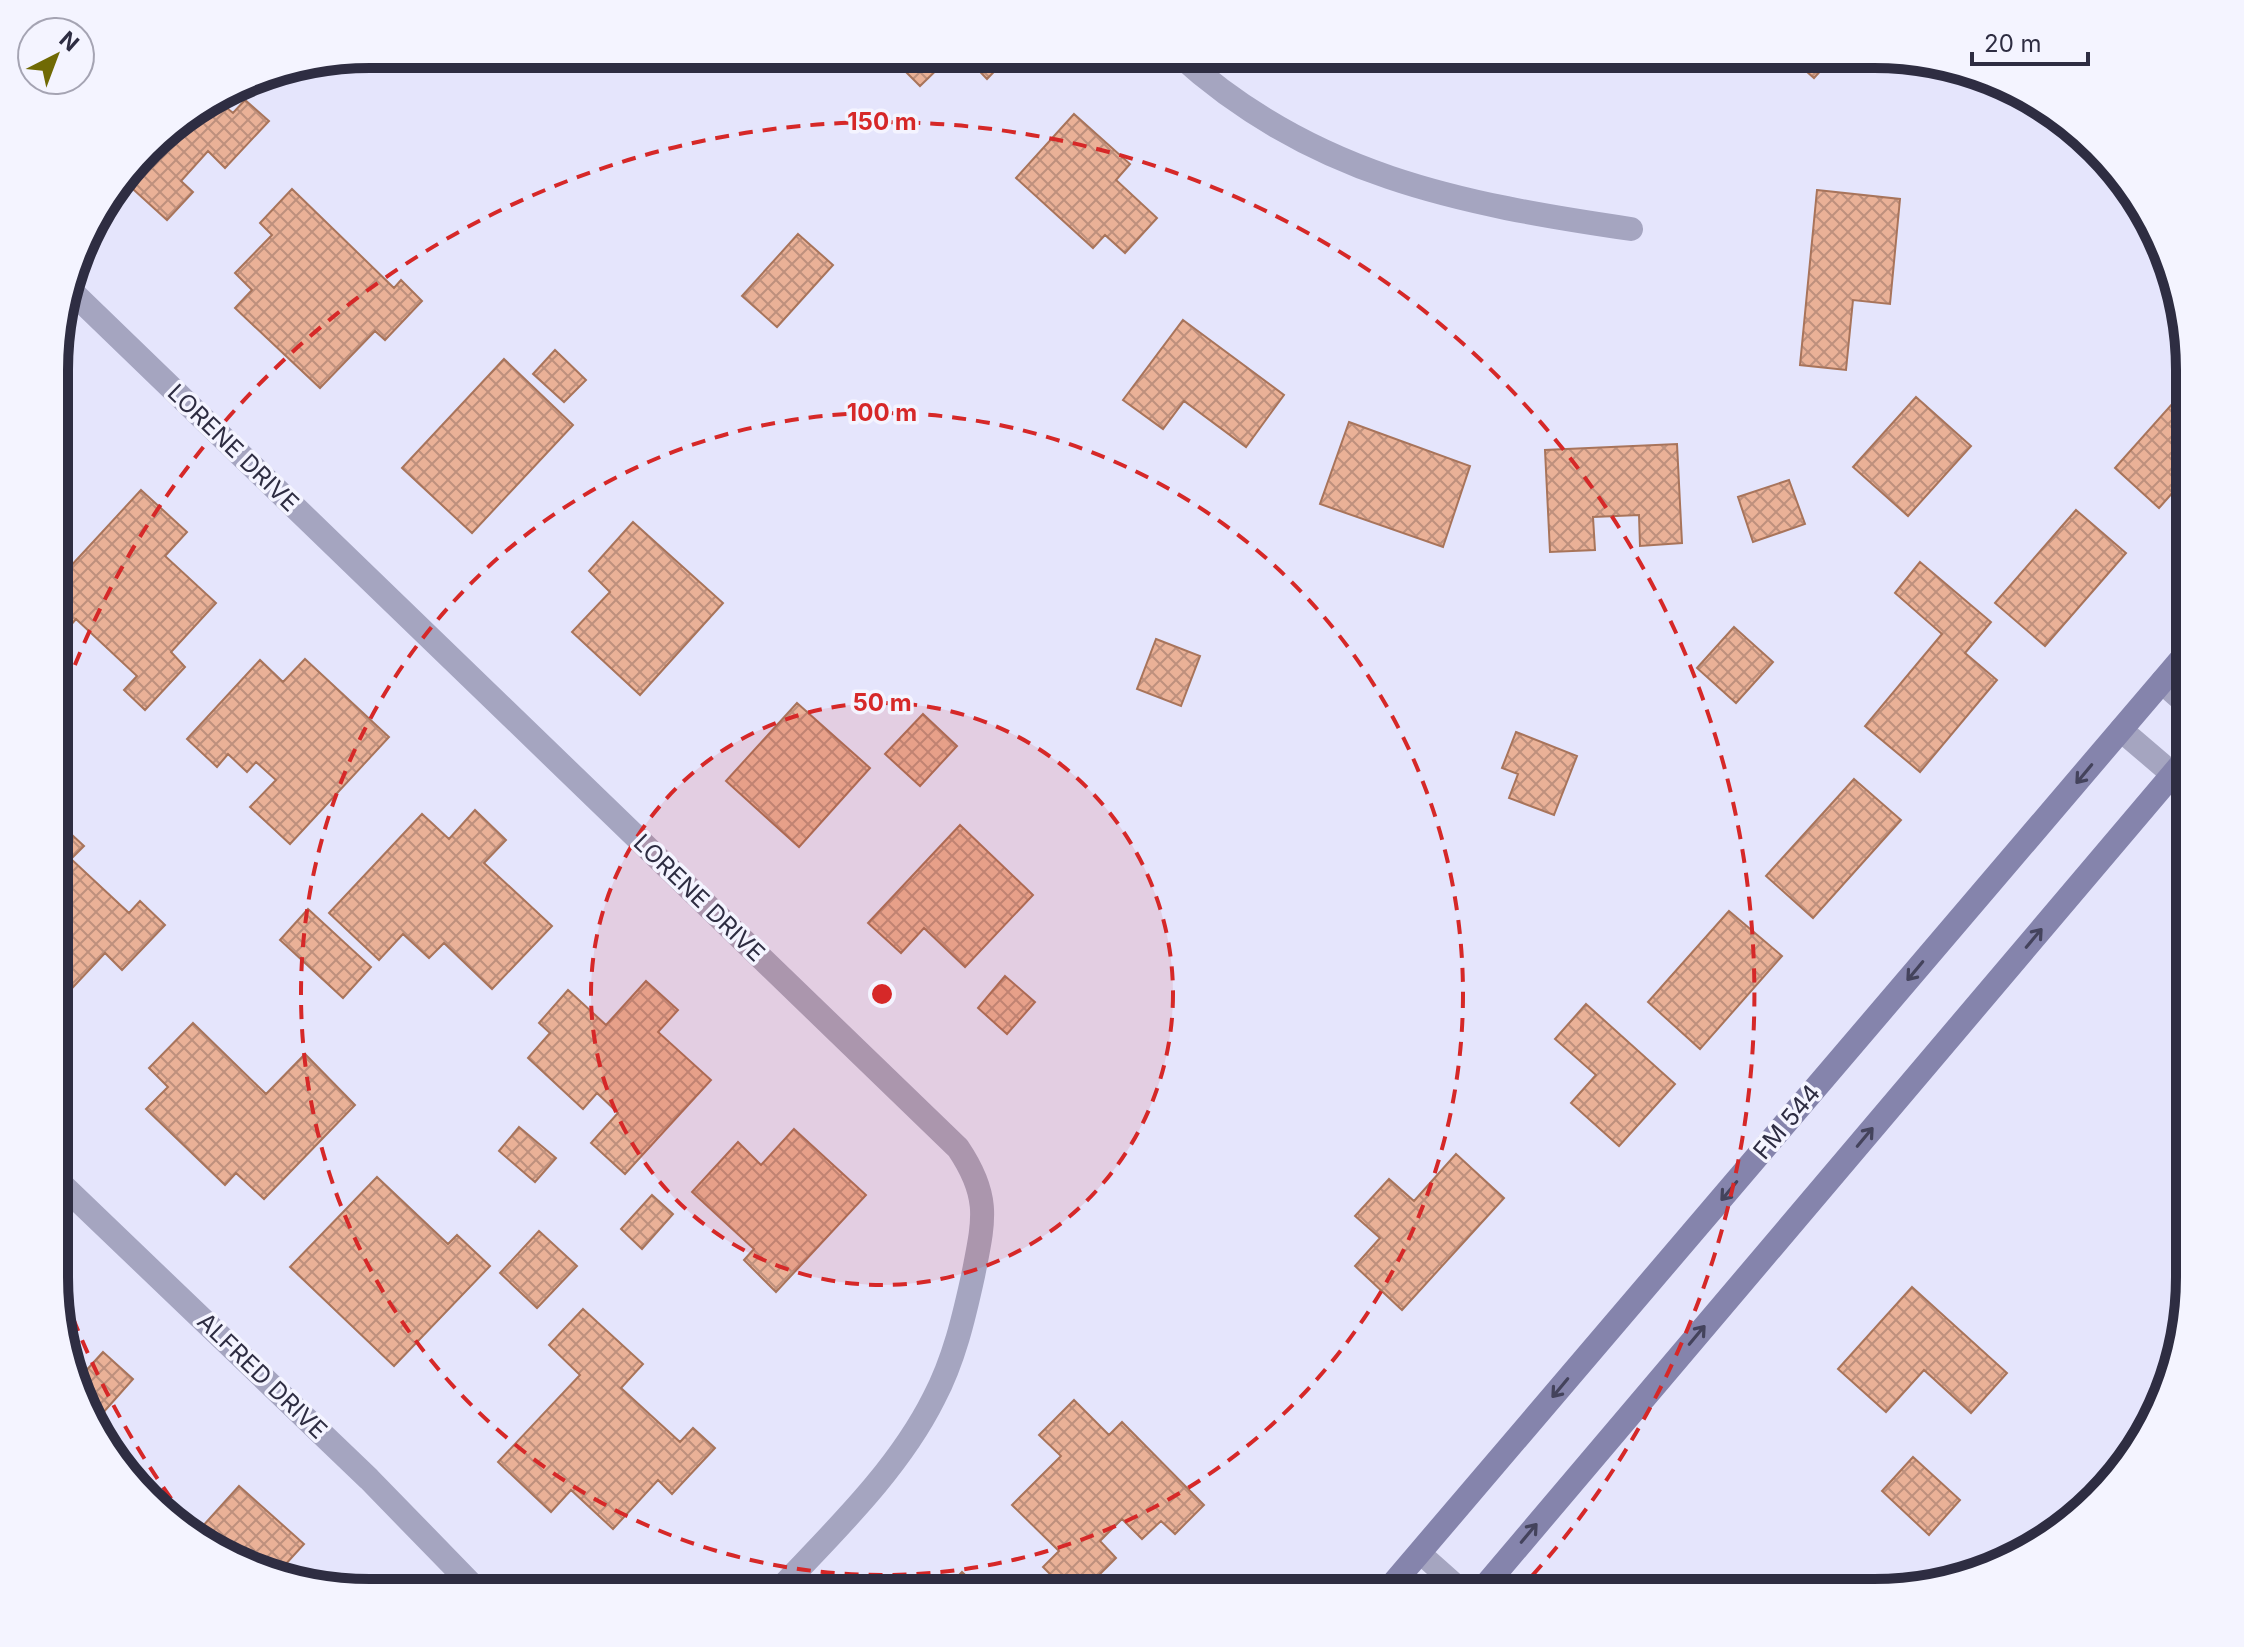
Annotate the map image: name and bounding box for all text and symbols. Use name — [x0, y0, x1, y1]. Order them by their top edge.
north arrow — [16, 16, 96, 96]
scale bar — [1972, 16, 2088, 66]
text: N — [54, 26, 84, 56]
text: 20 m — [1984, 29, 2042, 58]
text: 150 m — [847, 107, 917, 136]
street label: LORENE DRIVE — [162, 378, 305, 517]
text: 100 m — [847, 398, 917, 427]
text: 50 m — [852, 688, 912, 717]
one-way arrow — [2075, 763, 2093, 783]
street label: LORENE DRIVE — [628, 828, 771, 967]
one-way arrow — [2025, 929, 2043, 949]
one-way arrow — [1907, 961, 1925, 981]
centre of rings — [868, 980, 896, 1008]
street label: FM 544 — [1747, 1079, 1826, 1165]
one-way arrow — [1856, 1127, 1874, 1147]
one-way arrow — [1720, 1180, 1738, 1200]
street label: ALFRED DRIVE — [192, 1307, 333, 1445]
one-way arrow — [1688, 1325, 1706, 1346]
one-way arrow — [1551, 1378, 1569, 1398]
one-way arrow — [1520, 1524, 1538, 1544]

